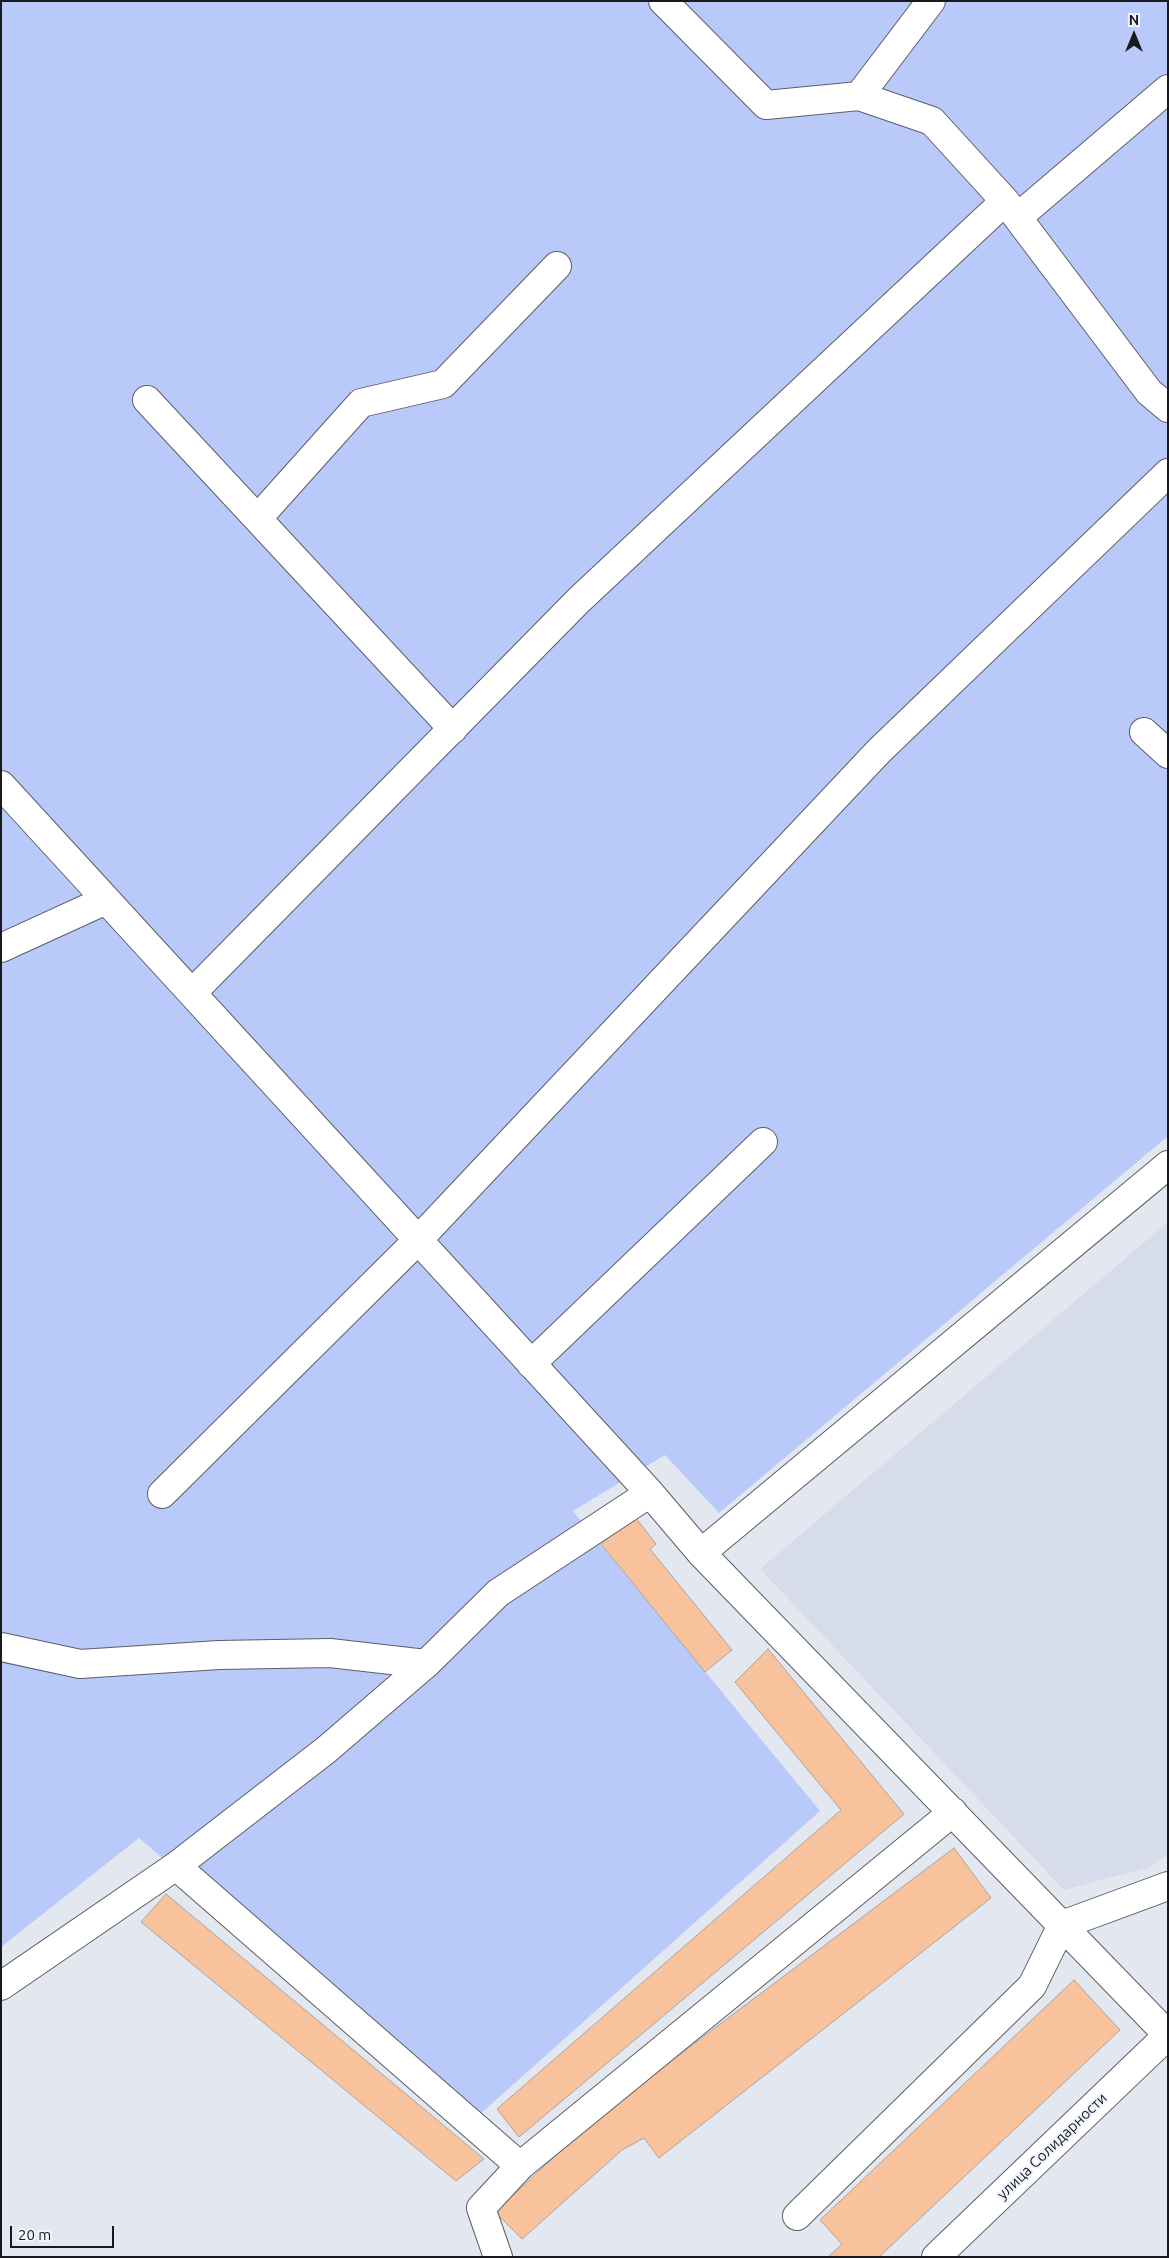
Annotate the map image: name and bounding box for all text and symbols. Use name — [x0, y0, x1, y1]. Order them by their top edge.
north arrow — [1109, 10, 1159, 60]
text: N — [1129, 12, 1139, 28]
street label: улица Солидарности — [993, 2089, 1111, 2203]
scale bar — [12, 2216, 116, 2248]
text: 20 m — [18, 2226, 51, 2243]

